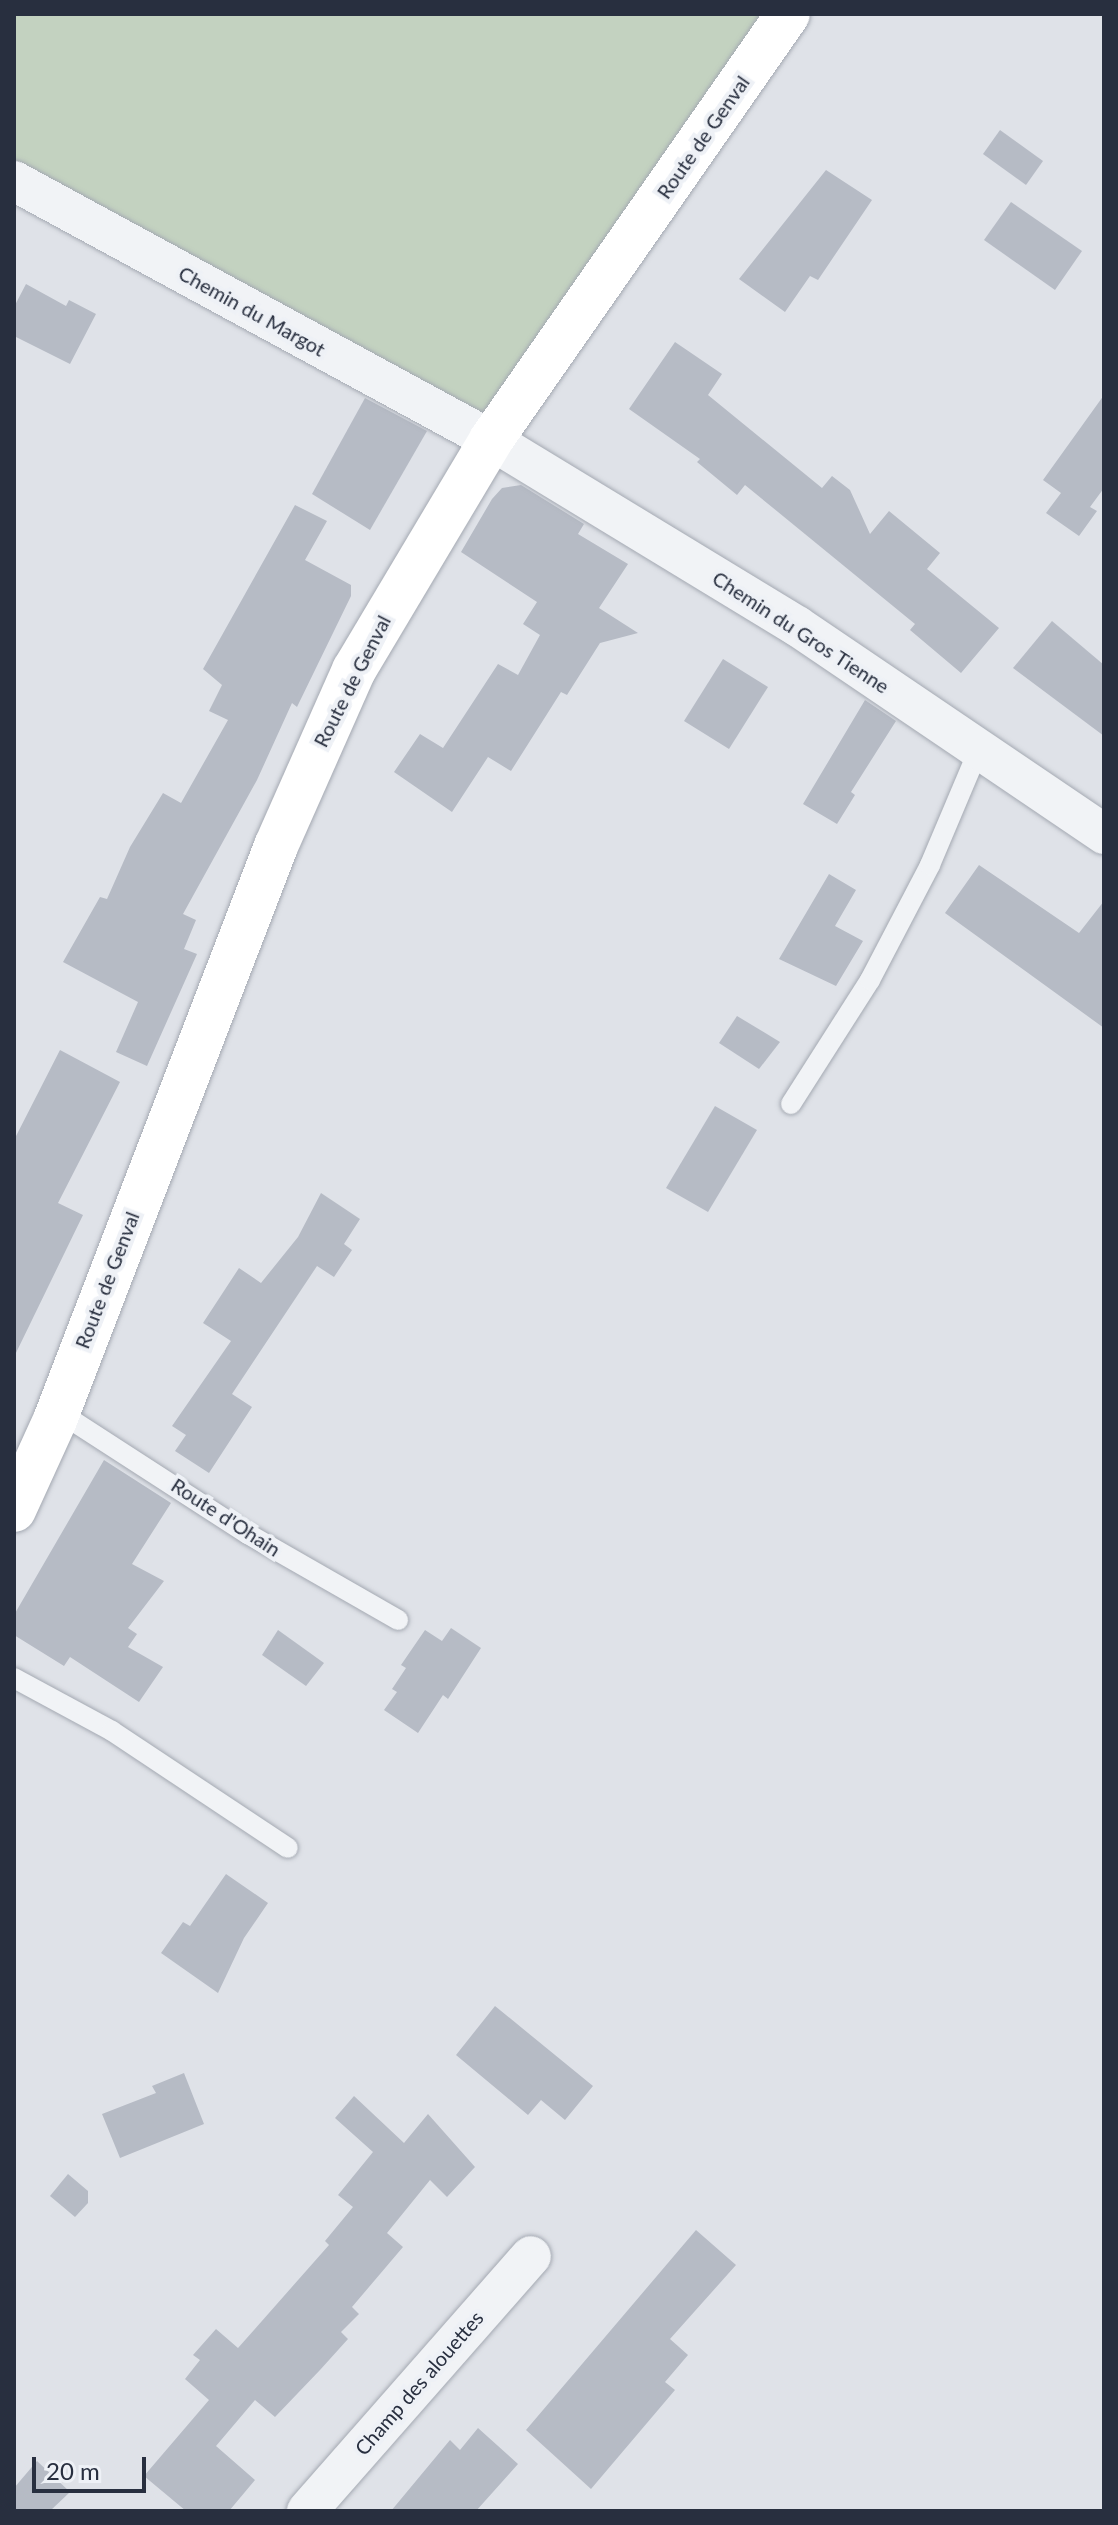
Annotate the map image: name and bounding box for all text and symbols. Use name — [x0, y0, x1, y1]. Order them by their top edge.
street label: Route de Genval — [652, 71, 754, 203]
street label: Chemin du Margot — [175, 261, 329, 361]
street label: Chemin du Gros Tienne — [708, 566, 894, 698]
street label: Route de Genval — [308, 611, 396, 751]
street label: Route de Genval — [70, 1208, 144, 1352]
street label: Route d'Ohain — [167, 1473, 285, 1561]
street label: Champ des alouettes — [350, 2306, 488, 2460]
scale bar — [36, 2441, 150, 2491]
text: 20 m — [46, 2456, 100, 2485]

